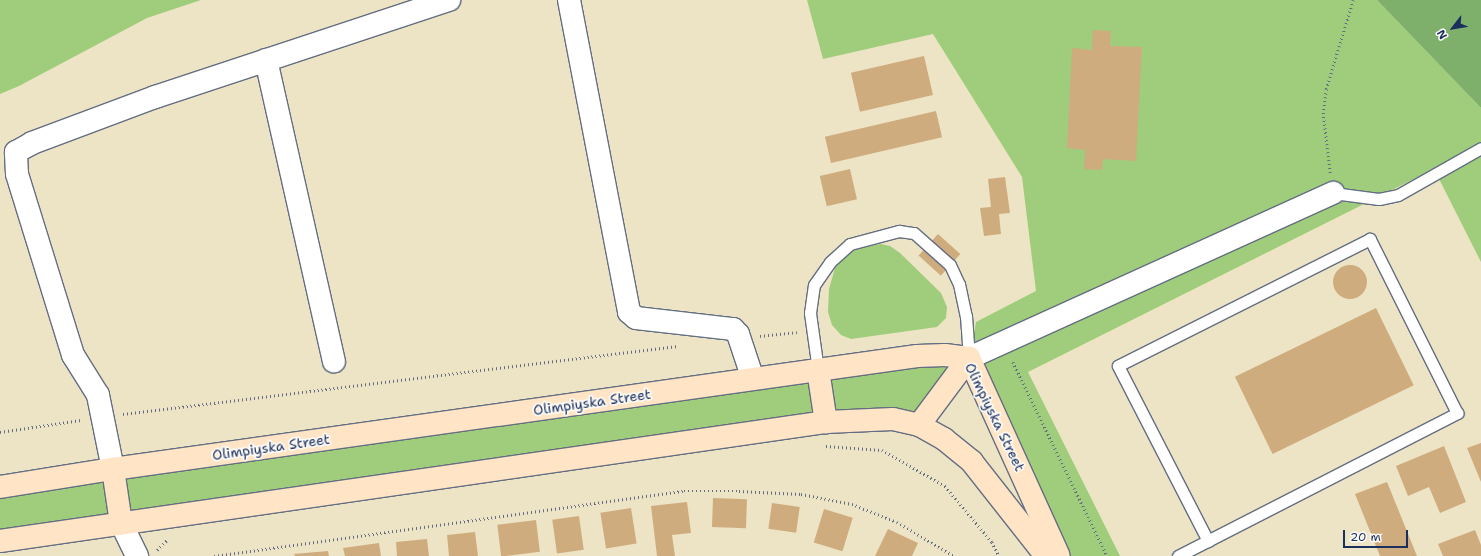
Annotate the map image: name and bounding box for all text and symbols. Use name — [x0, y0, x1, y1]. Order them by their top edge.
north arrow — [1433, 8, 1473, 48]
text: N — [1434, 27, 1451, 42]
street label: Olimpiyska Street — [961, 360, 1029, 474]
street label: Olimpiyska Street — [532, 385, 652, 419]
street label: Olimpiyska Street — [211, 430, 331, 464]
scale bar — [1345, 522, 1410, 548]
text: 20 m — [1350, 529, 1381, 545]

